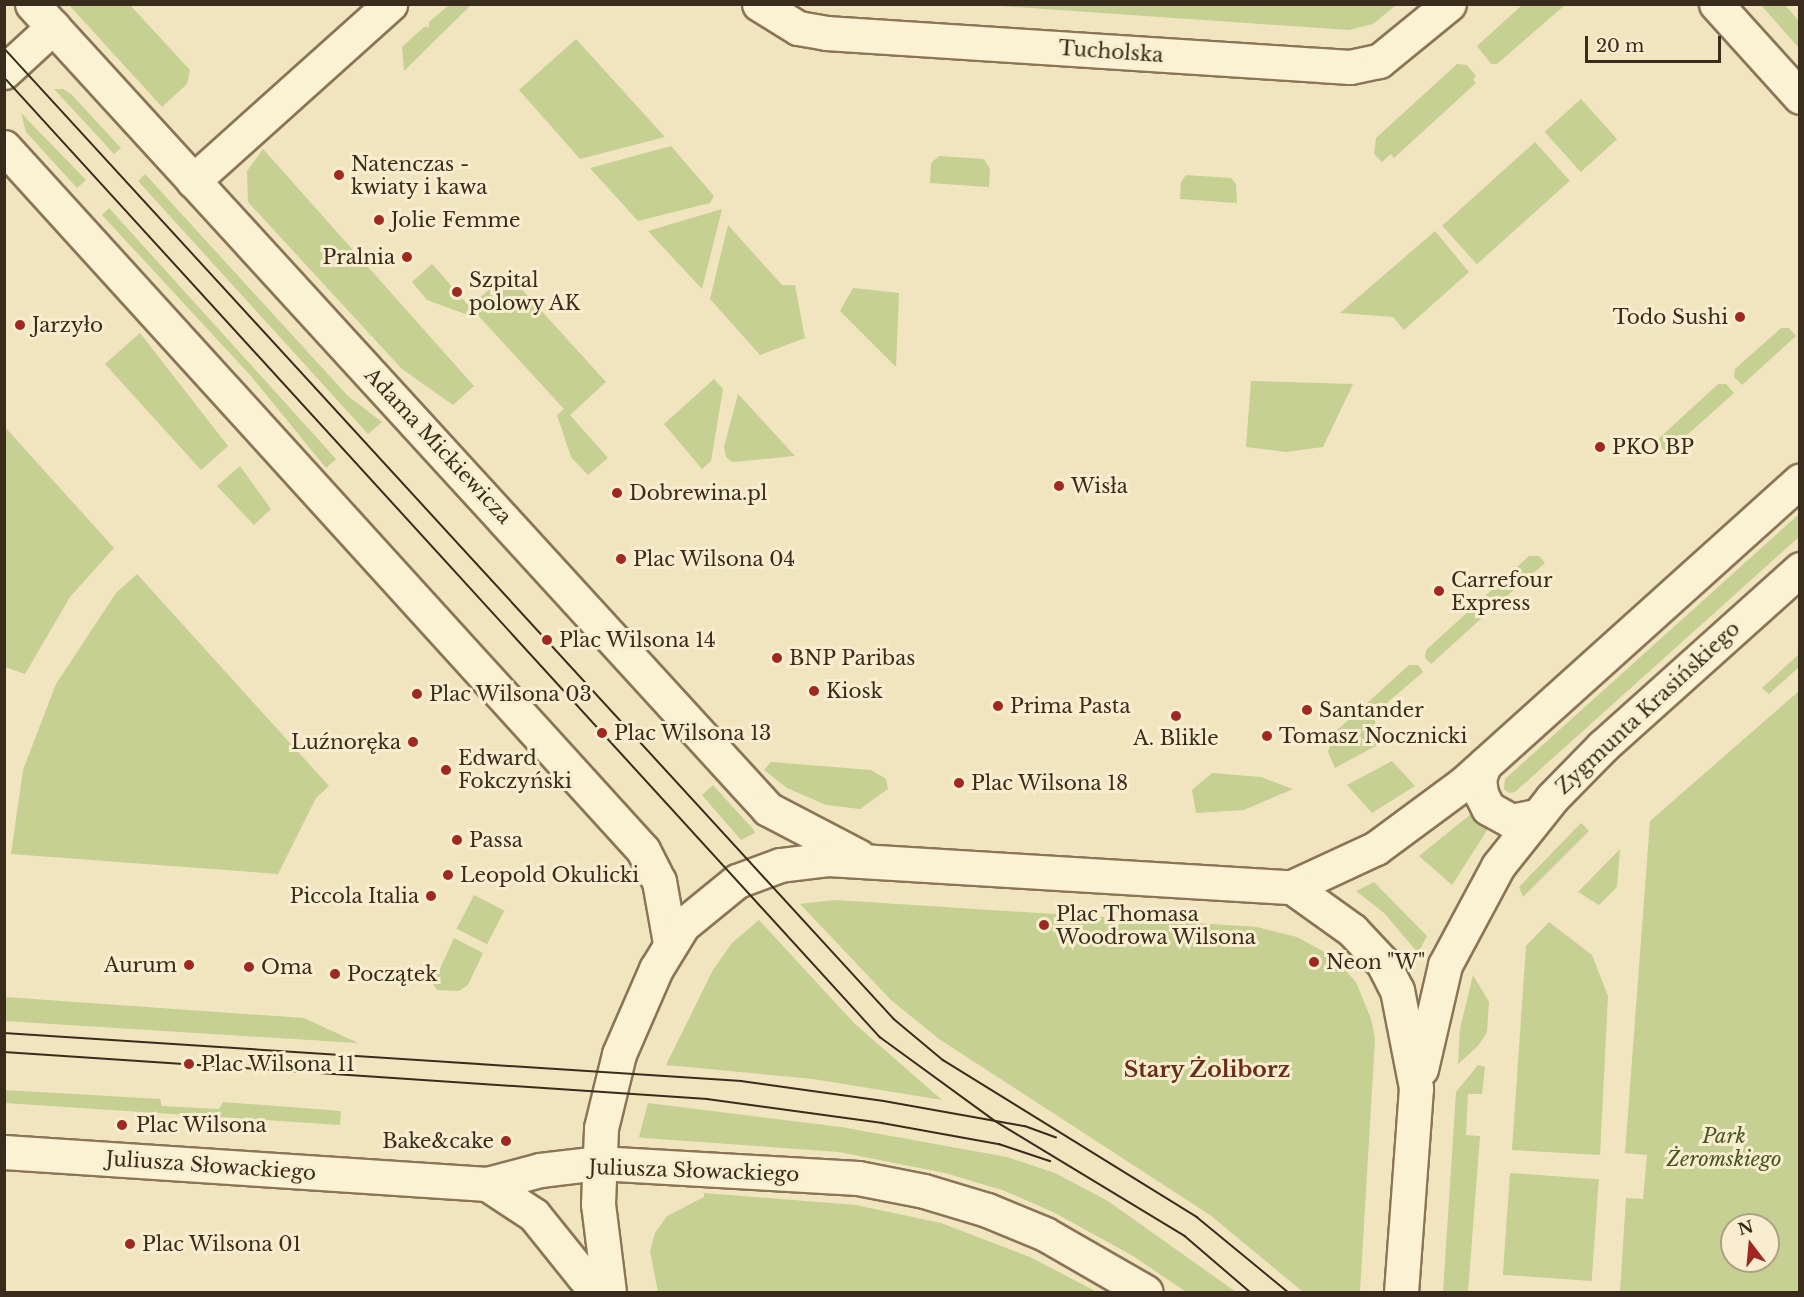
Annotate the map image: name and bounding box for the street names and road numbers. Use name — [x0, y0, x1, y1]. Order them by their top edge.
street label: Tucholska — [1058, 36, 1164, 68]
street label: Adama Mickiewicza — [360, 363, 516, 529]
street label: Zygmunta Krasińskiego — [1551, 617, 1745, 799]
street label: Juliusza Słowackiego — [105, 1147, 317, 1185]
street label: Juliusza Słowackiego — [588, 1155, 800, 1187]

